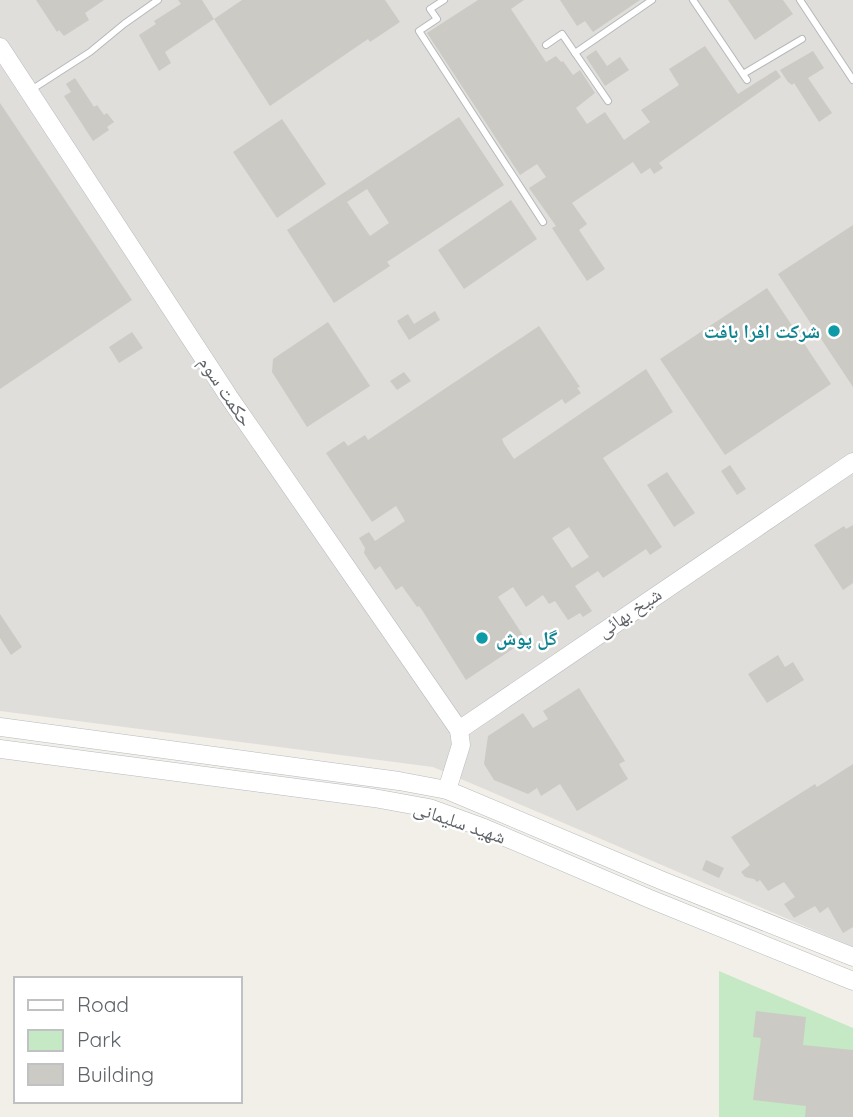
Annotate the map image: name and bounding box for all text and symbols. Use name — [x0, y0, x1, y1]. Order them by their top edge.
place label: شرکت افرا بافت — [704, 319, 820, 343]
marker: شرکت افرا بافت — [826, 323, 842, 339]
street label: حکمت سوم — [192, 351, 258, 432]
street label: شیخ بهائی — [592, 582, 666, 643]
place label: گل پوش — [496, 626, 558, 650]
marker: گل پوش — [474, 630, 490, 646]
street label: شهید سلیمانی — [411, 795, 509, 849]
legend — [14, 977, 242, 1103]
text: Road — [77, 991, 129, 1017]
text: Park — [77, 1026, 121, 1052]
text: Building — [77, 1061, 154, 1087]

